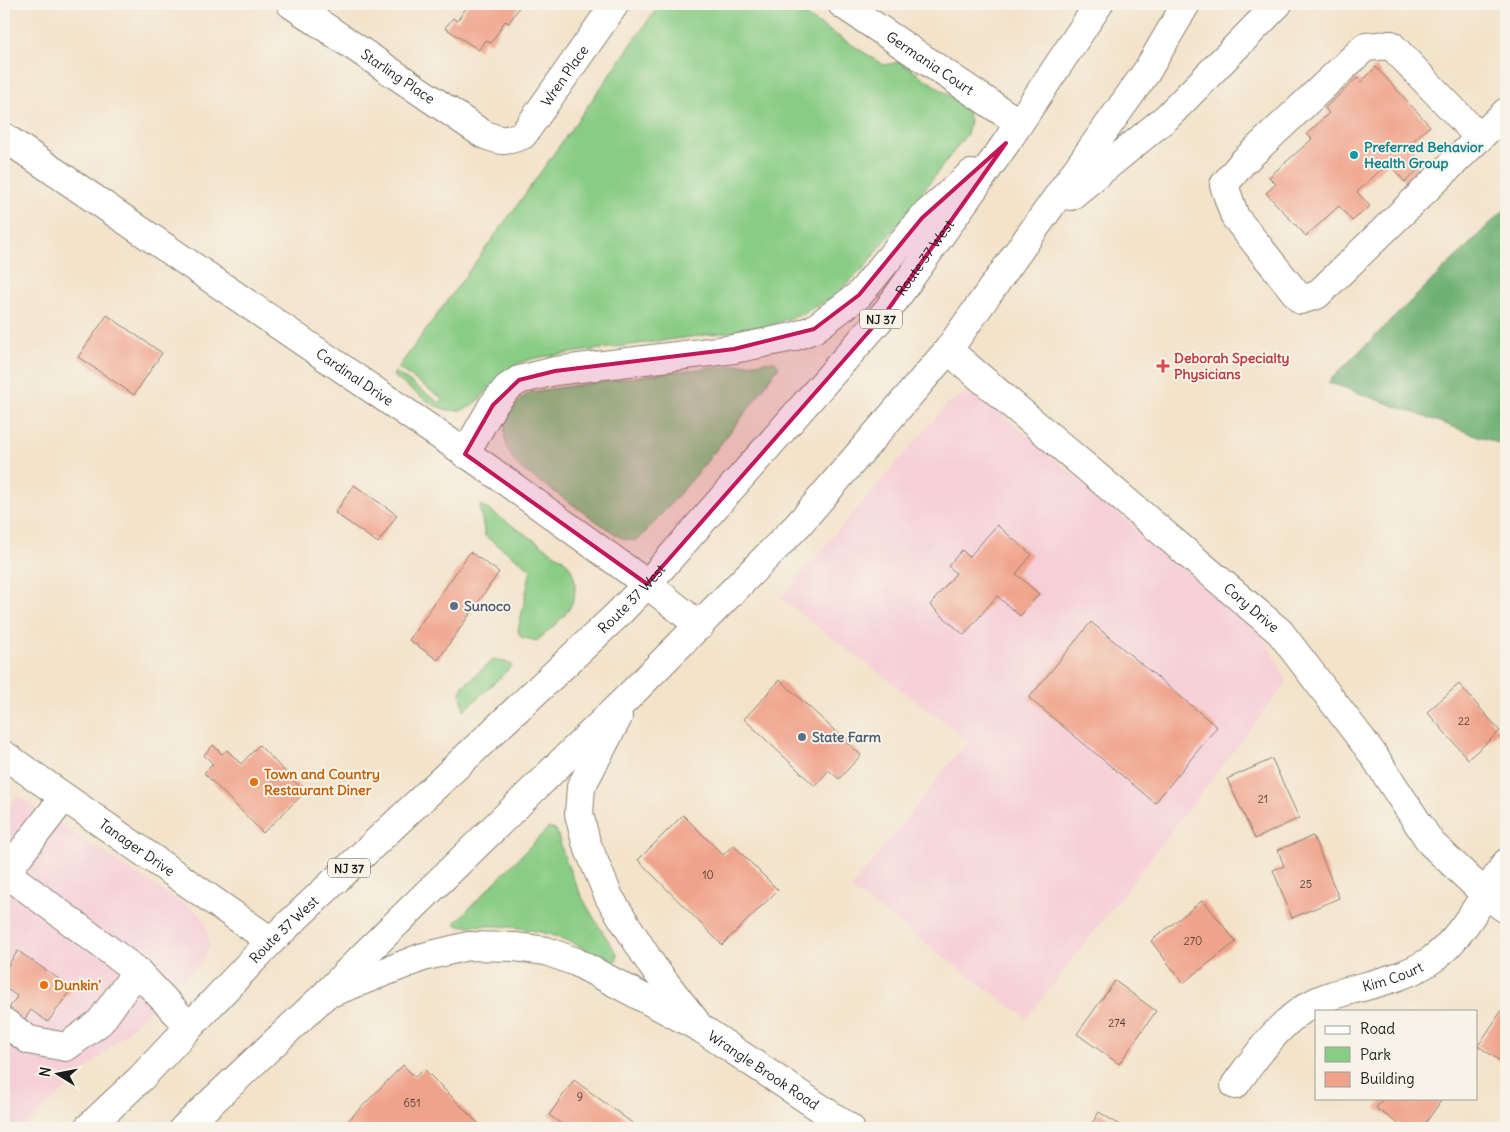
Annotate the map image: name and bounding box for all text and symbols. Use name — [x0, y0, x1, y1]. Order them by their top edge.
street label: Germania Court — [883, 27, 977, 99]
street label: Wren Place — [537, 42, 592, 110]
street label: Starling Place — [357, 45, 438, 108]
place label: Preferred Behavior Health Group — [1364, 138, 1484, 172]
marker: Preferred Behavior Health Group — [1348, 149, 1360, 161]
street label: Route 37 West — [892, 216, 958, 299]
road number: NJ 37 — [860, 310, 902, 328]
street label: Cardinal Drive — [313, 344, 397, 410]
place label: Deborah Specialty Physicians — [1174, 349, 1289, 383]
marker: Deborah Specialty Physicians — [1156, 359, 1170, 373]
street label: Route 37 West — [594, 560, 669, 637]
street label: Cory Drive — [1220, 579, 1283, 636]
place label: Sunoco — [464, 597, 511, 615]
marker: Sunoco — [448, 600, 460, 612]
house number: 22 — [1458, 714, 1470, 728]
place label: State Farm — [812, 728, 882, 746]
marker: State Farm — [796, 731, 808, 743]
place label: Town and Country Restaurant Diner — [264, 765, 380, 799]
marker: Town and Country Restaurant Diner — [248, 776, 260, 788]
house number: 21 — [1258, 792, 1268, 806]
street label: Tanager Drive — [96, 815, 178, 880]
road number: NJ 37 — [328, 858, 370, 878]
house number: 10 — [702, 868, 714, 882]
house number: 25 — [1300, 877, 1312, 891]
street label: Route 37 West — [246, 892, 322, 967]
house number: 270 — [1184, 934, 1202, 948]
street label: Kim Court — [1361, 958, 1426, 996]
place label: Dunkin' — [54, 976, 101, 994]
marker: Dunkin' — [38, 979, 50, 991]
legend — [1315, 1010, 1478, 1100]
house number: 274 — [1108, 1016, 1126, 1030]
text: Road — [1360, 1019, 1395, 1038]
street label: Wrangle Brook Road — [705, 1027, 822, 1114]
text: Park — [1360, 1045, 1391, 1064]
north arrow — [32, 1050, 82, 1100]
text: N — [35, 1065, 55, 1078]
text: Building — [1360, 1069, 1415, 1088]
house number: 9 — [577, 1090, 583, 1104]
house number: 651 — [403, 1096, 421, 1110]

